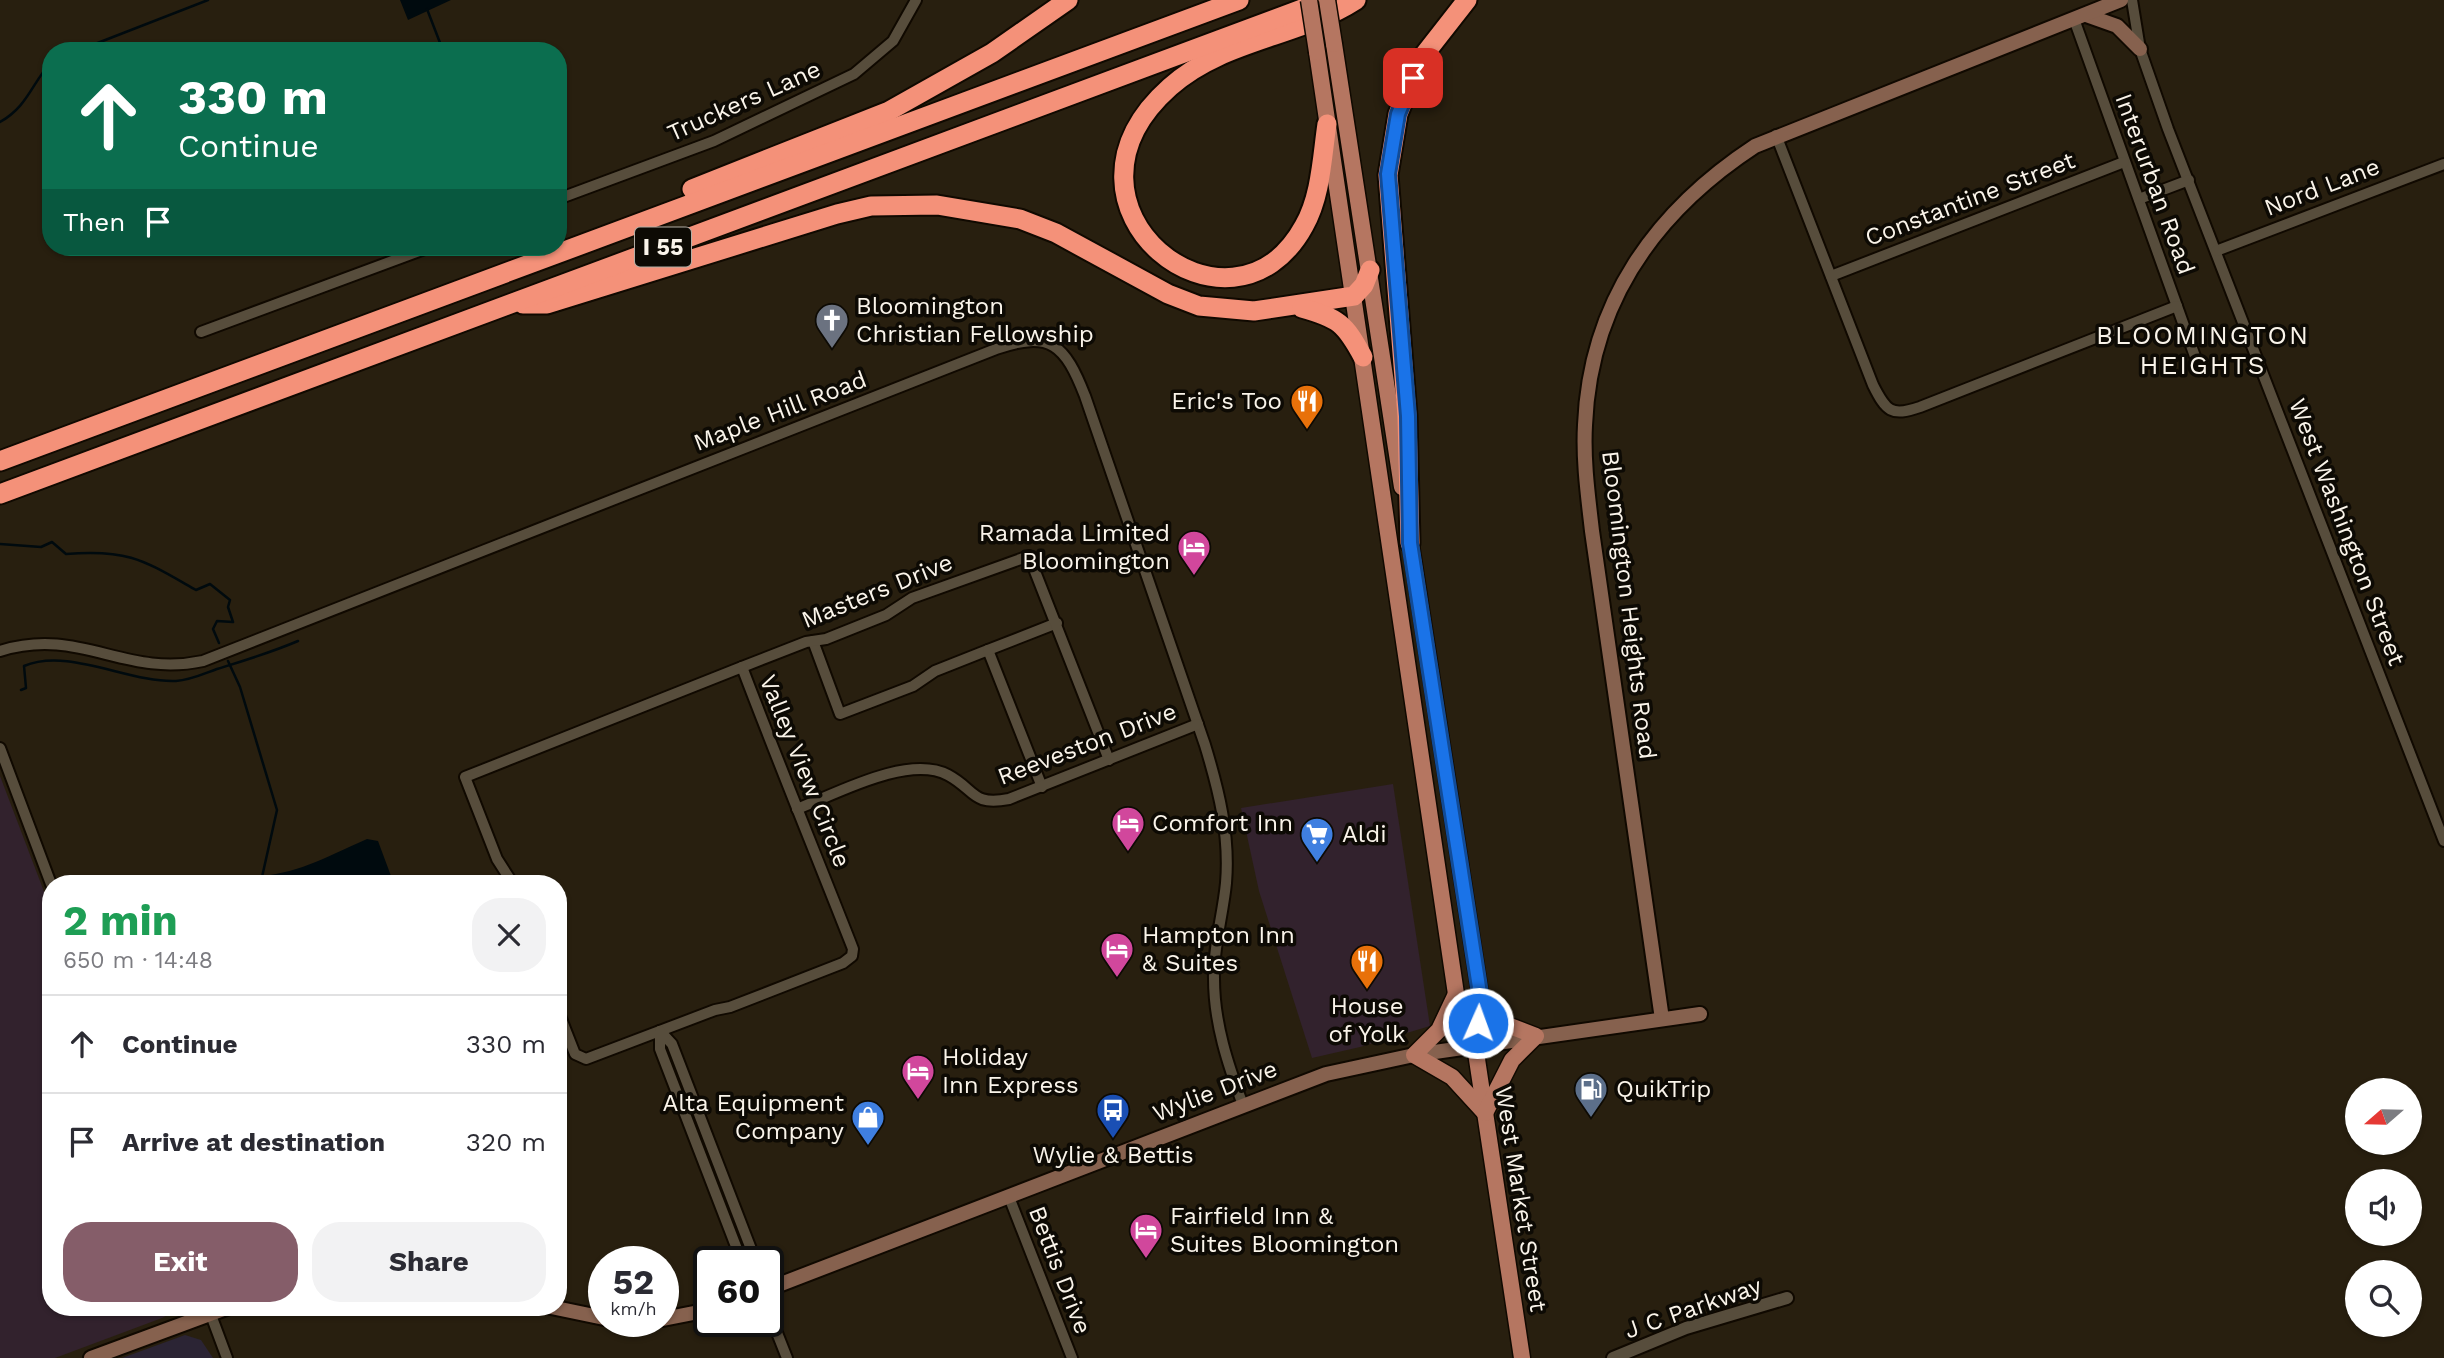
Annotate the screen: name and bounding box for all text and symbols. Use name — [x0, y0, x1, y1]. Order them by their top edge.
pin — [1383, 48, 1443, 108]
street label: Truckers Lane — [663, 55, 825, 147]
icon: arrive — [1394, 59, 1432, 97]
text: 330 m — [178, 68, 328, 126]
icon: ahead — [63, 70, 154, 161]
street label: Interurban Road — [2109, 90, 2201, 278]
text: Continue — [178, 127, 319, 165]
street label: Constantine Street — [1861, 146, 2079, 252]
street label: Nord Lane — [2260, 152, 2384, 222]
icon: arrive — [139, 203, 177, 241]
text: Then — [63, 207, 125, 237]
road number: I 55 — [635, 228, 691, 266]
place label: Bloomington Christian Fellowship — [856, 292, 1094, 348]
church icon: Bloomington Christian Fellowship — [813, 301, 851, 350]
district label: BLOOMINGTON HEIGHTS — [2096, 320, 2310, 380]
street label: Maple Hill Road — [690, 365, 870, 457]
restaurant icon: Eric's Too — [1288, 382, 1326, 431]
place label: Eric's Too — [1171, 387, 1282, 415]
street label: West Washington Street — [2283, 395, 2411, 669]
street label: Bloomington Heights Road — [1596, 449, 1662, 761]
place label: Ramada Limited Bloomington — [979, 519, 1170, 575]
hotel icon: Ramada Limited Bloomington — [1175, 528, 1213, 577]
street label: Masters Drive — [797, 548, 957, 634]
street label: Valley View Circle — [754, 671, 856, 871]
street label: Reeveston Drive — [994, 697, 1180, 791]
hotel icon: Comfort Inn — [1109, 804, 1147, 853]
place label: Comfort Inn — [1152, 809, 1293, 837]
supermarket icon: Aldi — [1298, 815, 1336, 864]
place label: Aldi — [1342, 820, 1387, 848]
text: 2 min — [63, 896, 178, 945]
button: close — [472, 898, 546, 972]
place label: Hampton Inn & Suites — [1142, 921, 1295, 977]
hotel icon: Hampton Inn & Suites — [1098, 930, 1136, 979]
restaurant icon: House of Yolk — [1348, 942, 1386, 991]
text: 650 m · 14:48 — [63, 947, 213, 974]
position arrow — [1441, 986, 1515, 1060]
place label: House of Yolk — [1328, 992, 1406, 1048]
icon: ahead — [63, 1025, 101, 1063]
text: Continue — [122, 1029, 238, 1059]
text: 330 m — [466, 1029, 546, 1059]
place label: Holiday Inn Express — [942, 1043, 1079, 1099]
hotel icon: Holiday Inn Express — [899, 1052, 937, 1101]
street label: Wylie Drive — [1149, 1054, 1281, 1128]
fuel station icon: QuikTrip — [1572, 1070, 1610, 1119]
place label: QuikTrip — [1616, 1075, 1711, 1103]
north arrow — [2345, 1078, 2422, 1155]
map controls — [2345, 1078, 2422, 1337]
street label: West Market Street — [1489, 1084, 1553, 1314]
place label: Alta Equipment Company — [662, 1089, 845, 1145]
bus stop icon: Wylie & Bettis — [1094, 1091, 1132, 1140]
shop icon: Alta Equipment Company — [849, 1098, 887, 1147]
icon: arrive — [63, 1123, 101, 1161]
text: Arrive at destination — [122, 1127, 385, 1157]
text: 320 m — [466, 1127, 546, 1157]
place label: Wylie & Bettis — [1032, 1141, 1194, 1169]
button: sound — [2345, 1169, 2422, 1246]
street label: Bettis Drive — [1023, 1202, 1097, 1338]
place label: Fairfield Inn & Suites Bloomington — [1170, 1202, 1399, 1258]
hotel icon: Fairfield Inn & Suites Bloomington — [1127, 1211, 1165, 1260]
button: Exit — [63, 1222, 298, 1302]
button: Share — [312, 1222, 546, 1302]
speed limit sign: 60 — [693, 1246, 784, 1337]
button: search — [2345, 1260, 2422, 1337]
text: 52 — [613, 1261, 654, 1303]
street label: J C Parkway — [1621, 1271, 1766, 1345]
text: km/h — [610, 1298, 657, 1319]

